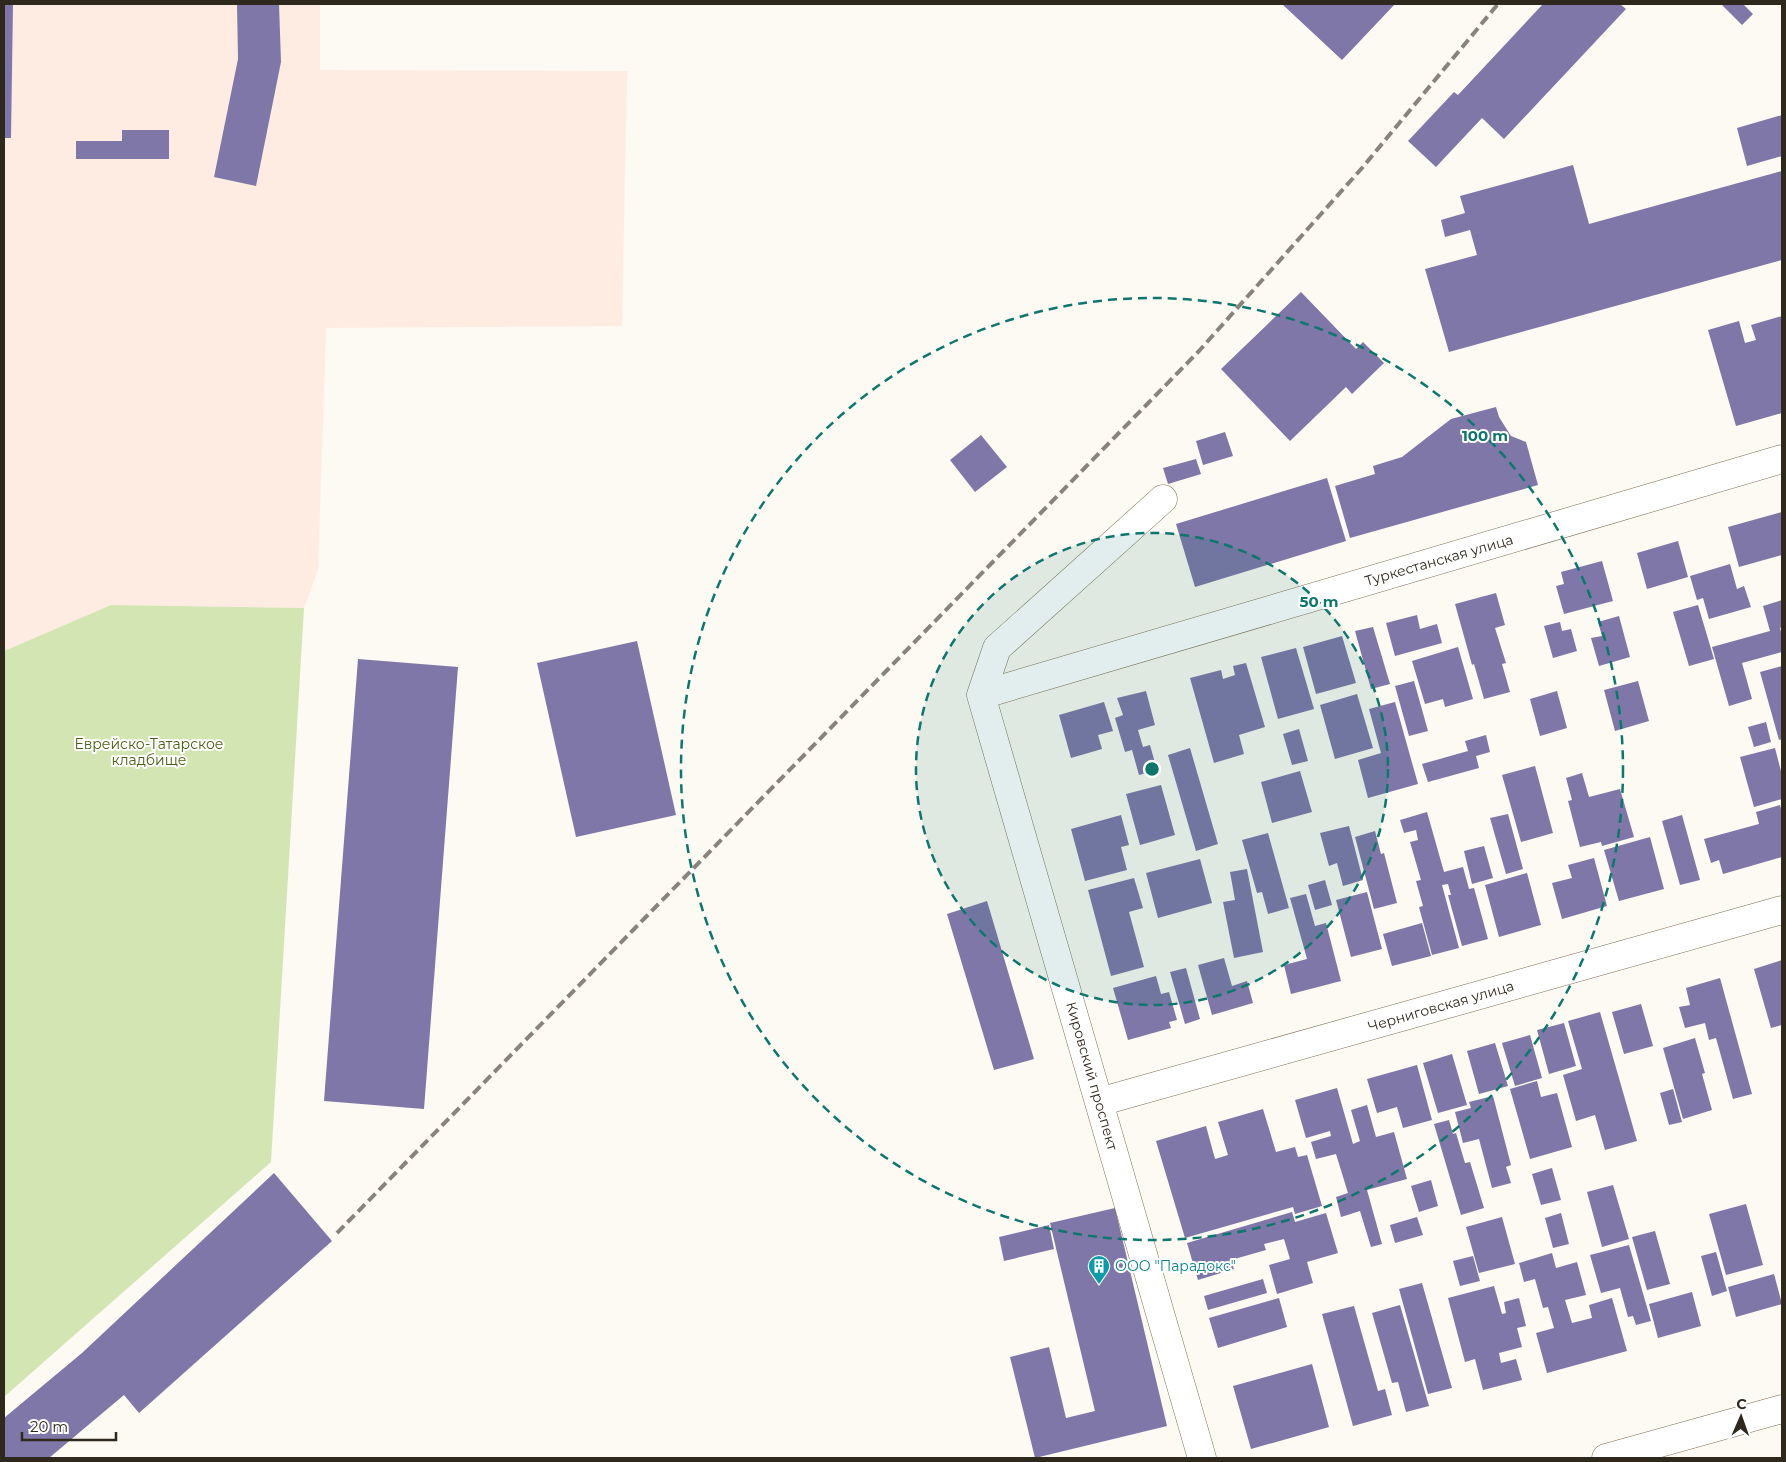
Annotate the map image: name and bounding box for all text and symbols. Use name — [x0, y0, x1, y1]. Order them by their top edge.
text: 100 m — [1462, 426, 1508, 445]
street label: Туркестанская улица — [1363, 530, 1515, 590]
text: 50 m — [1299, 592, 1339, 611]
park label: Еврейско-Татарское кладбище — [74, 735, 224, 769]
centre of rings — [1143, 760, 1161, 778]
street label: Черниговская улица — [1366, 977, 1516, 1035]
street label: Кировский проспект — [1062, 1000, 1122, 1153]
building icon: ООО "Парадокс" — [1087, 1254, 1111, 1285]
place label: ООО "Парадокс" — [1115, 1257, 1236, 1275]
north arrow — [1716, 1392, 1766, 1442]
text: С — [1736, 1395, 1747, 1413]
scale bar — [22, 1410, 116, 1442]
text: 20 m — [30, 1417, 68, 1436]

